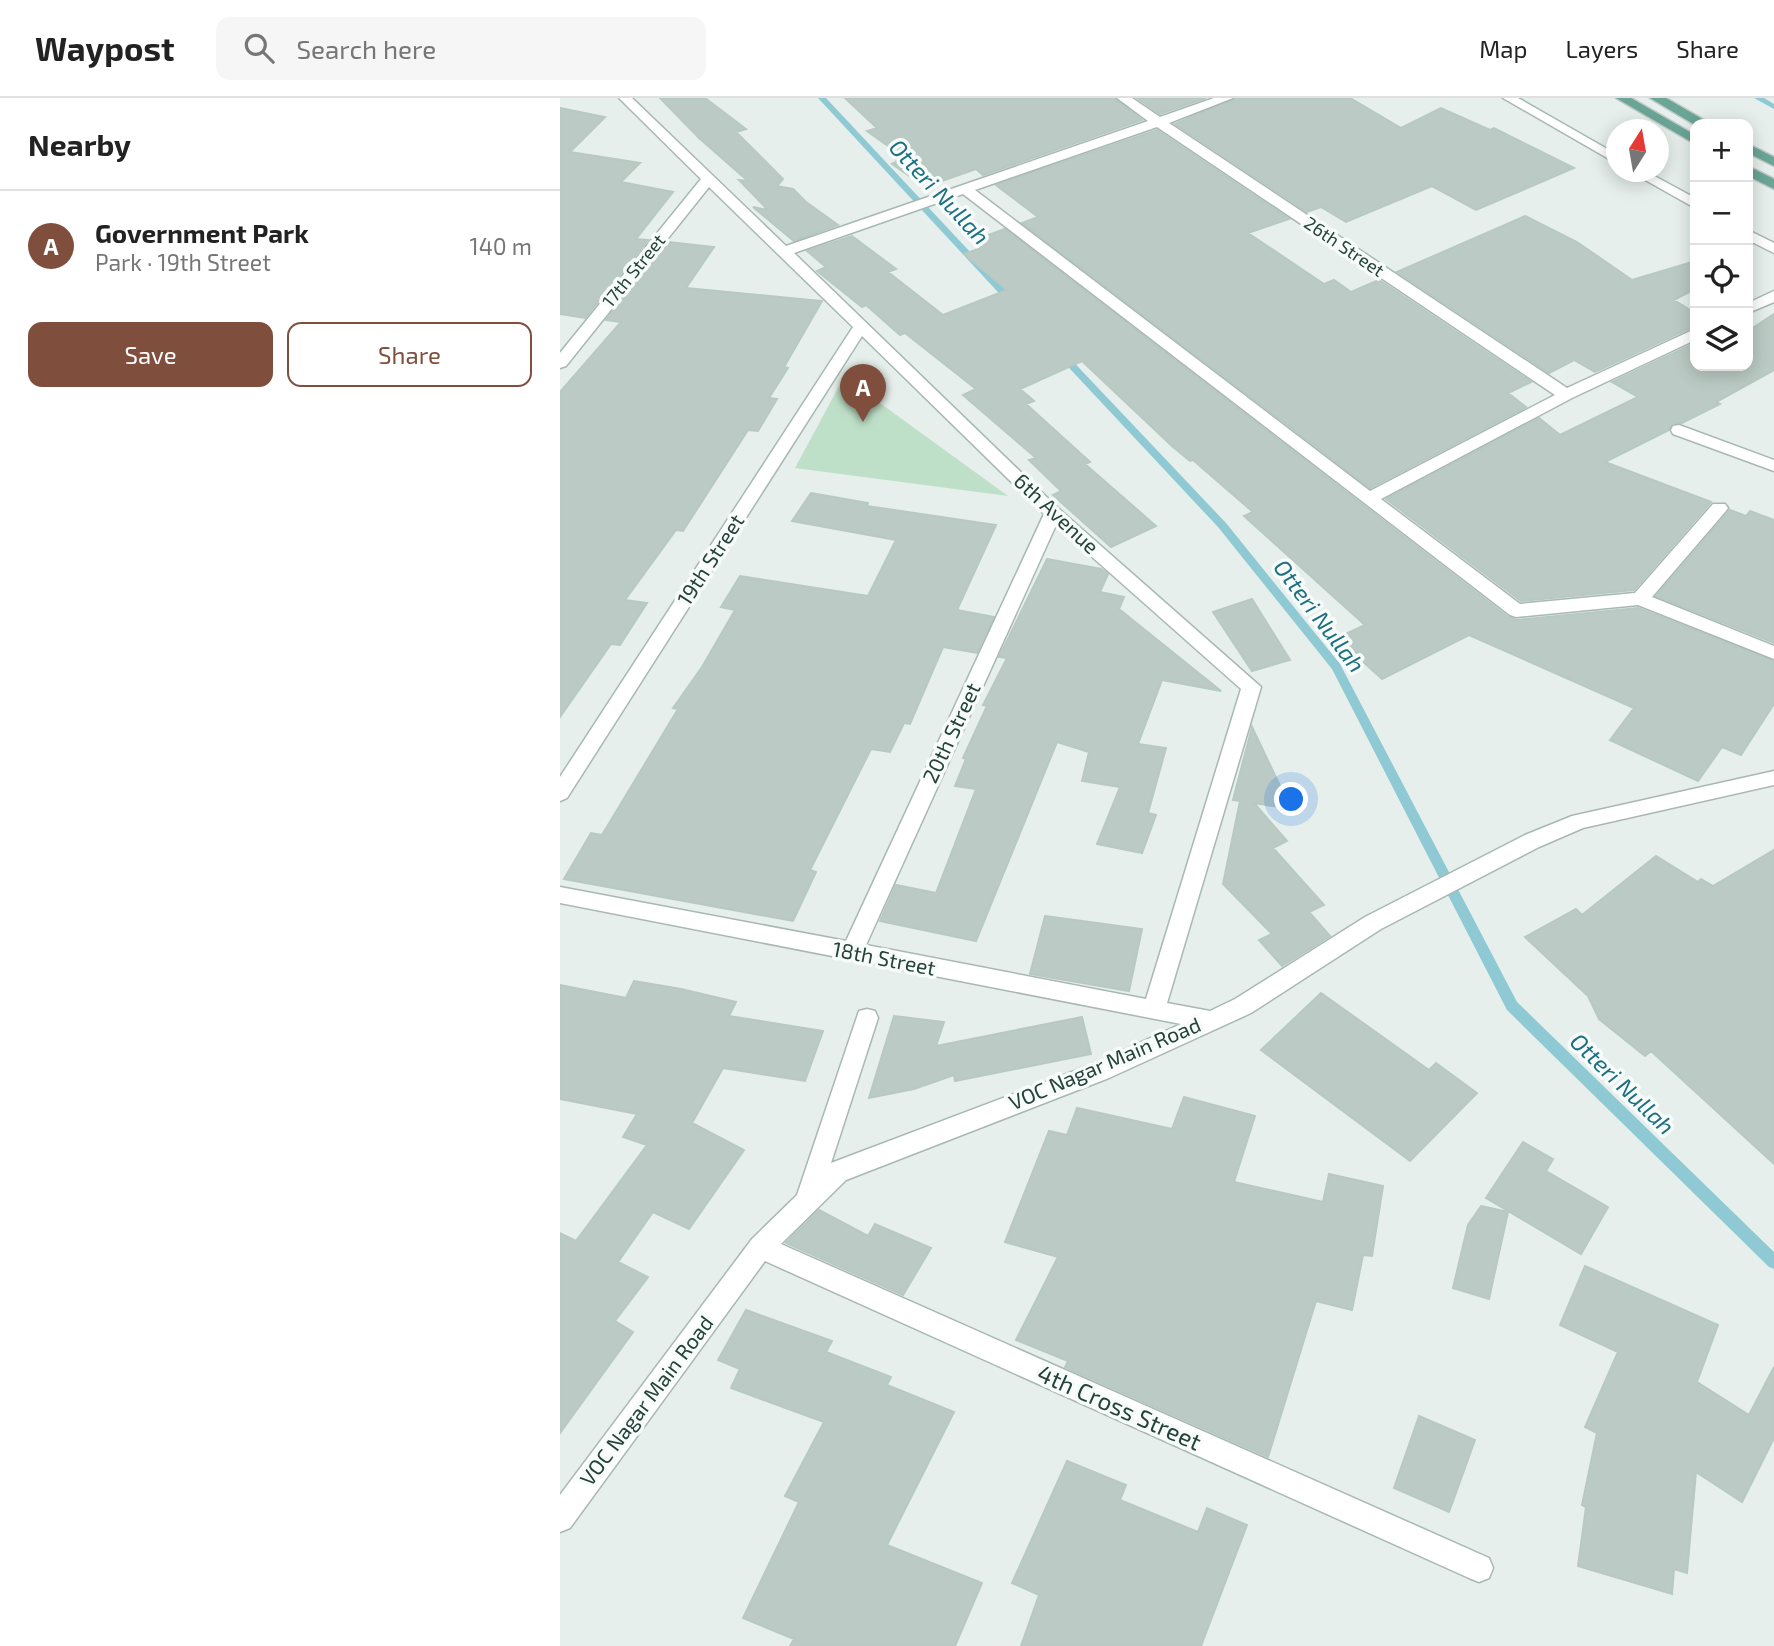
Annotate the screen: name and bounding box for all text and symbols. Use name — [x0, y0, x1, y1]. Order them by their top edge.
search box — [216, 17, 706, 80]
text: Waypost — [35, 28, 174, 68]
icon: search — [240, 29, 278, 67]
text: Search here — [296, 33, 436, 64]
text: Map — [1479, 34, 1527, 63]
text: Layers — [1565, 34, 1638, 63]
text: Share — [1676, 34, 1739, 63]
north arrow — [1606, 119, 1669, 182]
map controls — [1690, 119, 1753, 371]
button: + — [1690, 119, 1753, 182]
text: Nearby — [28, 126, 131, 162]
water label: Otteri Nullah — [884, 133, 996, 250]
button: − — [1690, 182, 1753, 245]
street label: 26th Street — [1300, 211, 1389, 281]
text: Government Park — [95, 217, 309, 248]
street label: 17th Street — [597, 229, 669, 311]
text: A — [43, 232, 59, 260]
text: 140 m — [470, 232, 532, 260]
button: locate — [1690, 245, 1753, 308]
text: Park · 19th Street — [95, 248, 271, 276]
button: layers — [1690, 308, 1753, 371]
button: Save — [28, 322, 273, 387]
button: Share — [287, 322, 532, 387]
pin: A — [840, 364, 886, 422]
street label: 6th Avenue — [1009, 467, 1105, 558]
street label: 19th Street — [671, 509, 748, 609]
water label: Otteri Nullah — [1268, 553, 1371, 677]
street label: 20th Street — [917, 678, 985, 786]
your location — [1274, 782, 1308, 816]
street label: 18th Street — [831, 935, 938, 980]
street label: VOC Nagar Main Road — [1005, 1011, 1204, 1114]
water label: Otteri Nullah — [1565, 1027, 1681, 1140]
street label: VOC Nagar Main Road — [574, 1310, 718, 1490]
street label: 4th Cross Street — [1033, 1358, 1206, 1456]

